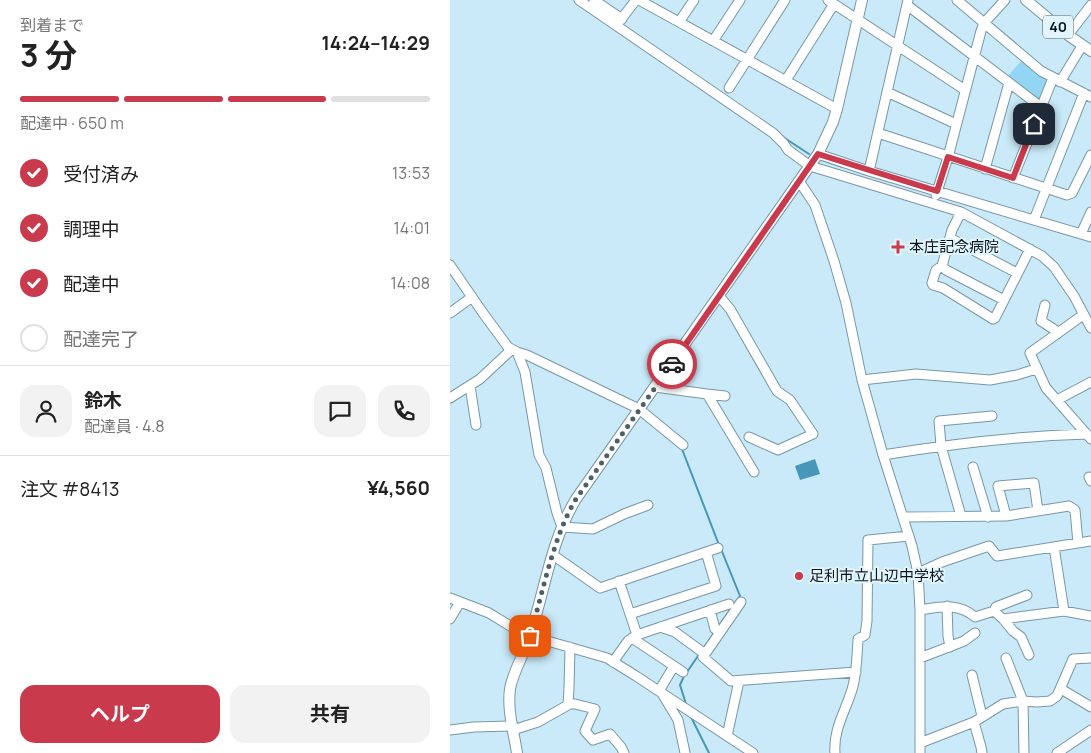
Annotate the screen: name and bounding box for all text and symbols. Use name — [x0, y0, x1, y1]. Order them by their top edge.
text: 到着まで — [20, 14, 84, 36]
road number: 40 — [1043, 16, 1073, 38]
text: 14:24–14:29 — [321, 30, 430, 56]
text: 3 分 — [20, 33, 77, 77]
pin — [1013, 103, 1055, 145]
icon: home — [1020, 110, 1048, 138]
text: 配達中 · 650 m — [20, 112, 124, 134]
icon: check — [20, 159, 48, 187]
text: 受付済み — [63, 161, 139, 187]
text: 13:53 — [392, 162, 430, 184]
icon: check — [20, 214, 48, 242]
text: 調理中 — [63, 216, 120, 242]
text: 14:01 — [394, 217, 430, 239]
place label: 本庄記念病院 — [909, 236, 999, 257]
marker: 本庄記念病院 — [891, 240, 905, 254]
icon: check — [20, 269, 48, 297]
text: 配達中 — [63, 271, 120, 297]
text: 14:08 — [390, 272, 430, 294]
text: 配達完了 — [63, 326, 139, 352]
courier — [647, 339, 697, 389]
icon: car — [658, 350, 686, 378]
button: person — [20, 385, 72, 437]
button: chat — [314, 385, 366, 437]
button: phone — [378, 385, 430, 437]
text: 鈴木 — [84, 387, 122, 413]
text: 配達員 · 4.8 — [84, 415, 164, 437]
text: ¥4,560 — [367, 475, 430, 501]
text: 注文 #8413 — [20, 476, 119, 502]
place label: 足利市立山辺中学校 — [809, 565, 944, 586]
marker: 足利市立山辺中学校 — [793, 570, 805, 582]
pin — [509, 615, 551, 657]
icon: bag — [516, 622, 544, 650]
button: ヘルプ — [20, 685, 220, 743]
button: 共有 — [230, 685, 430, 743]

